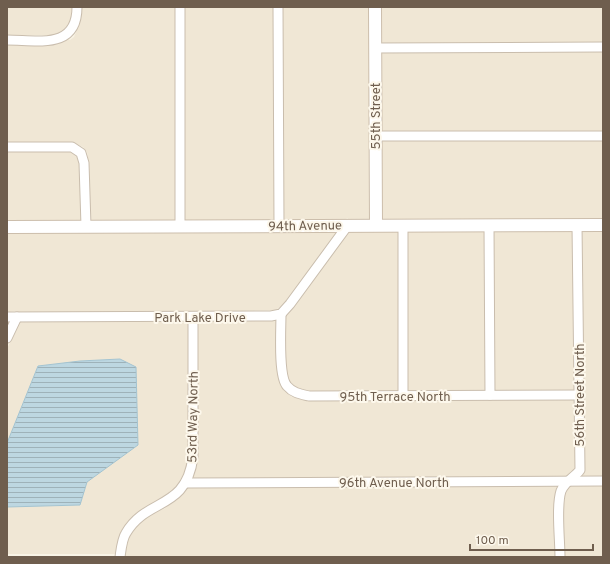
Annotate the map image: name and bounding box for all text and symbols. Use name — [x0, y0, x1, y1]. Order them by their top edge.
street label: 55th Street — [369, 82, 385, 149]
street label: 94th Avenue — [268, 218, 342, 236]
street label: Park Lake Drive — [154, 311, 246, 327]
street label: 56th Street North — [573, 343, 589, 447]
street label: 53rd Way North — [185, 371, 203, 463]
street label: 95th Terrace North — [340, 390, 451, 406]
street label: 96th Avenue North — [339, 476, 449, 492]
scale bar — [470, 526, 593, 552]
text: 100 m — [476, 533, 509, 549]

